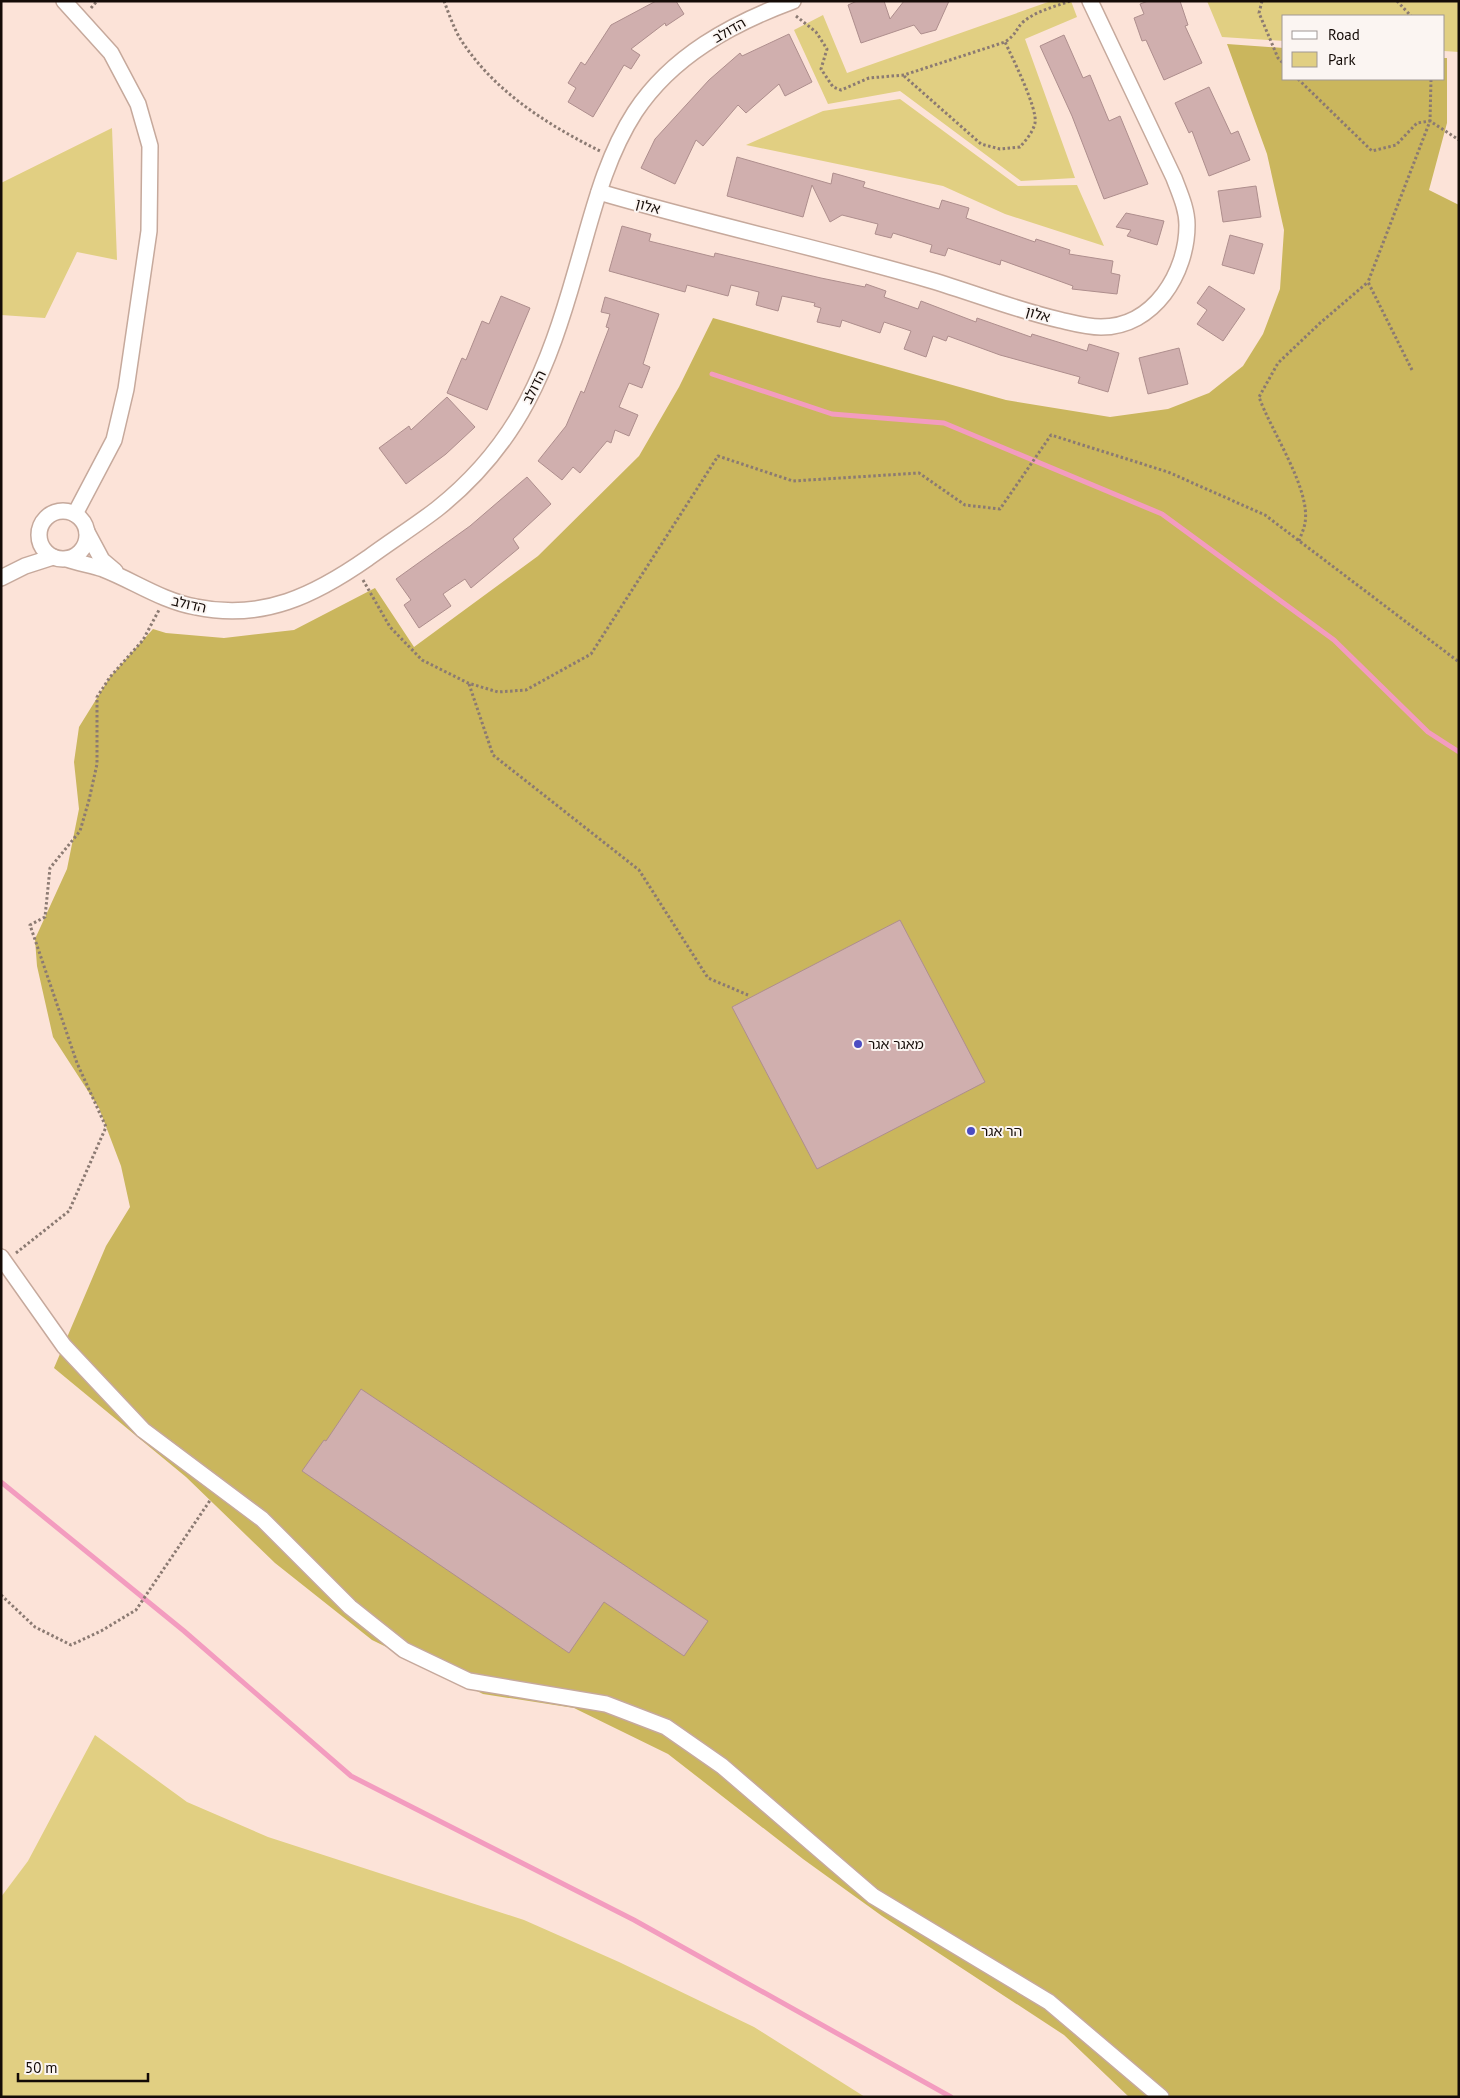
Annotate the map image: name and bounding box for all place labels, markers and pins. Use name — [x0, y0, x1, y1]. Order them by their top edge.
place label: מאגר אגר — [868, 1035, 924, 1053]
marker: מאגר אגר — [852, 1038, 864, 1050]
place label: הר אגר — [981, 1122, 1022, 1140]
marker: הר אגר — [965, 1125, 977, 1137]

